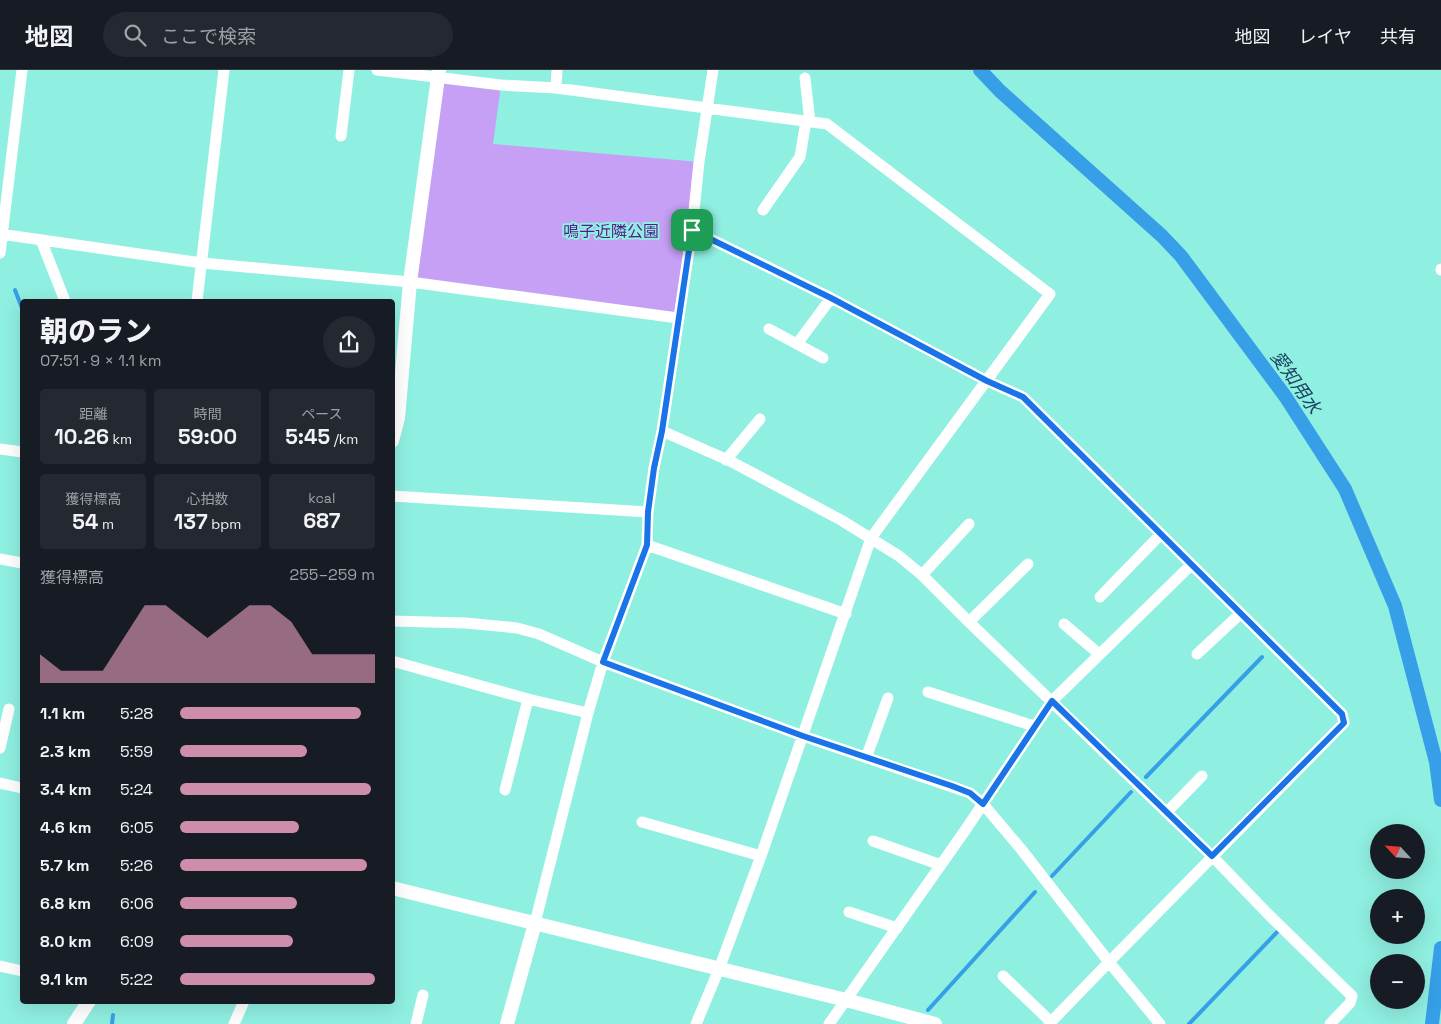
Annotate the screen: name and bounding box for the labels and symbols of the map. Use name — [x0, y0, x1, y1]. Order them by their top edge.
pin — [671, 209, 713, 251]
park label: 鳴子近隣公園 — [563, 221, 659, 242]
water label: 愛知用水 — [1266, 346, 1327, 420]
north arrow — [1370, 824, 1425, 879]

